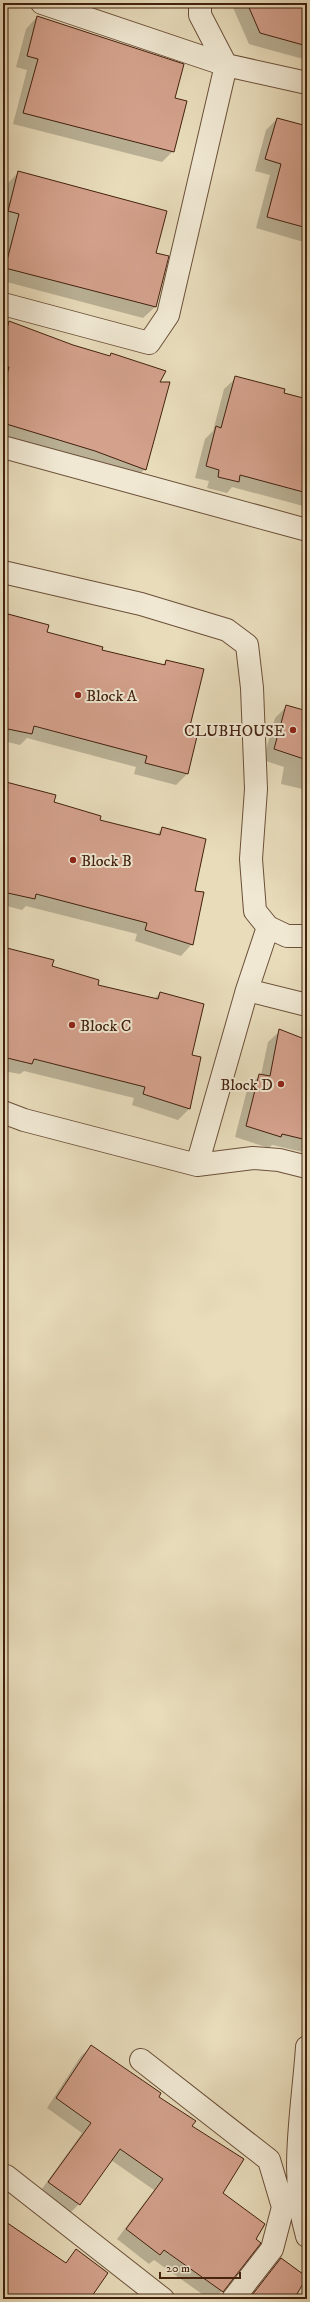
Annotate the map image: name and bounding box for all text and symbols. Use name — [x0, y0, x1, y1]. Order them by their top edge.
place label: Block A — [86, 686, 138, 706]
marker: Block A — [73, 690, 83, 700]
place label: CLUBHOUSE — [184, 721, 285, 741]
marker: CLUBHOUSE — [288, 725, 298, 735]
place label: Block B — [81, 851, 132, 871]
marker: Block B — [68, 855, 78, 865]
place label: Block C — [80, 1016, 131, 1036]
marker: Block C — [67, 1020, 77, 1030]
place label: Block D — [220, 1075, 273, 1095]
marker: Block D — [276, 1079, 286, 1089]
scale bar — [160, 2254, 240, 2280]
text: 20 m — [166, 2261, 190, 2276]

